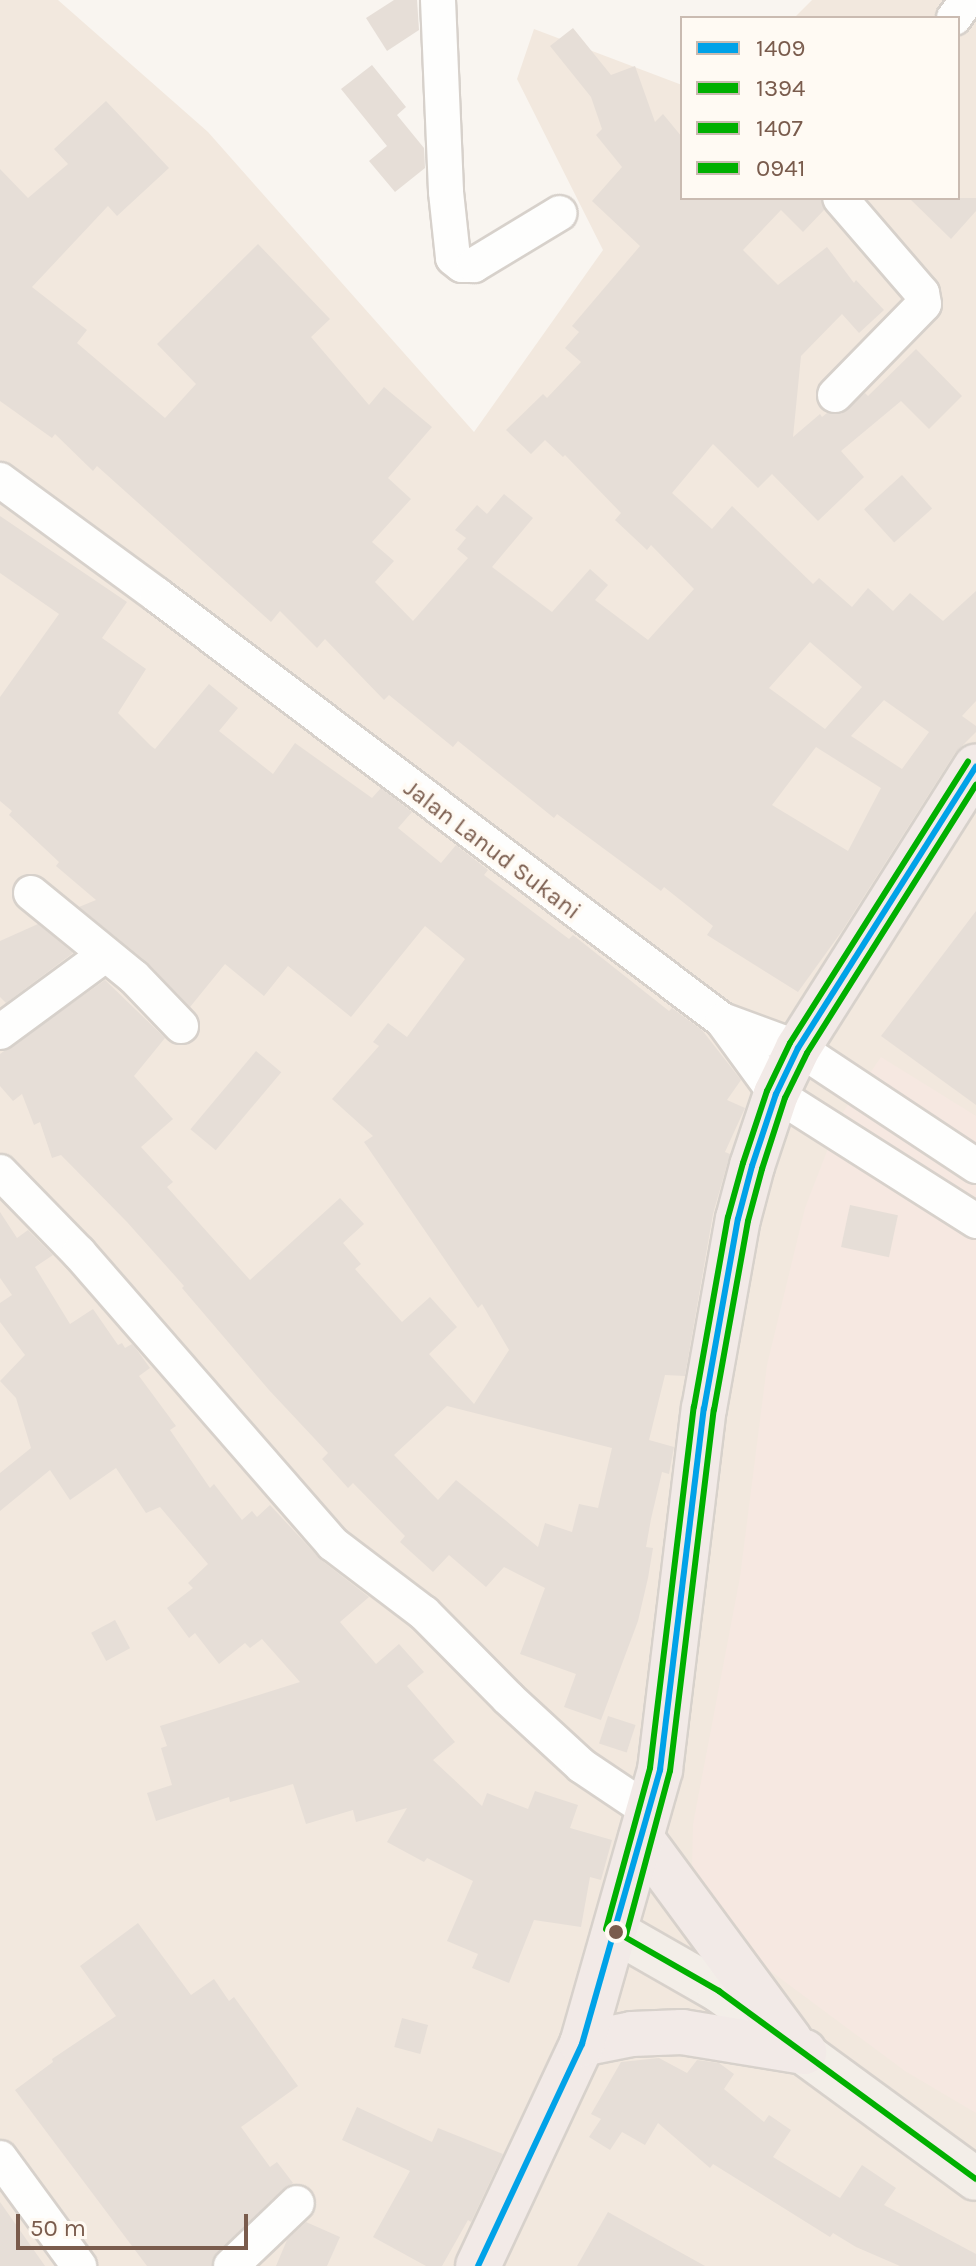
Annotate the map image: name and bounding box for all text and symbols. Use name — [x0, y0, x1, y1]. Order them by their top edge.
legend — [680, 16, 960, 200]
text: 1409 — [756, 34, 806, 62]
text: 1394 — [756, 74, 805, 102]
text: 1407 — [756, 114, 803, 142]
text: 0941 — [756, 154, 806, 182]
street label: Jalan Lanud Sukani — [398, 774, 586, 926]
unlabelled marker — [608, 1924, 624, 1940]
scale bar — [20, 2198, 252, 2248]
text: 50 m — [30, 2214, 86, 2242]

